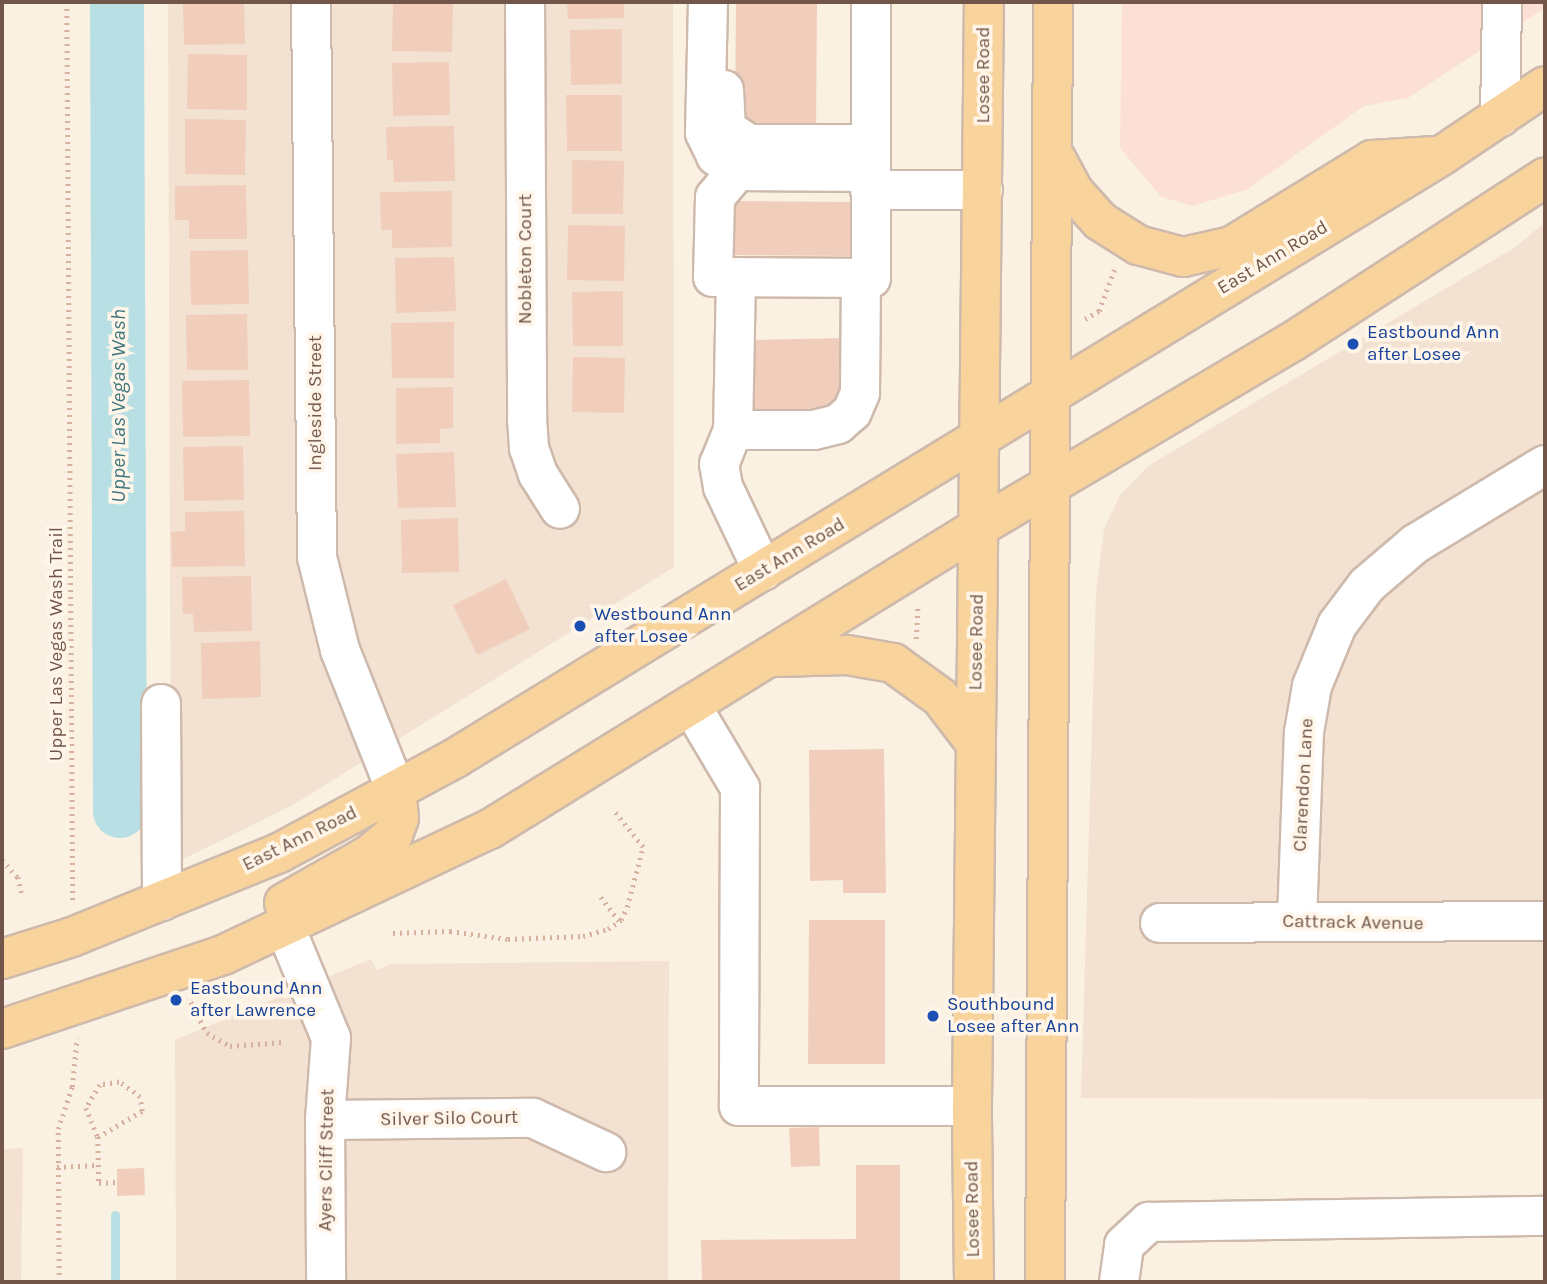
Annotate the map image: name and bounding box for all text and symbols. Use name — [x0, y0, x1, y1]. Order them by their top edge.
street label: Losee Road — [973, 26, 995, 124]
street label: Nobleton Court — [515, 194, 537, 324]
street label: East Ann Road — [1214, 216, 1332, 300]
water label: Upper Las Vegas Wash — [105, 309, 131, 503]
place label: Eastbound Ann after Losee — [1367, 322, 1499, 366]
street label: Ingleside Street — [305, 335, 327, 471]
marker: Eastbound Ann after Losee — [1345, 336, 1361, 352]
street label: East Ann Road — [731, 513, 849, 597]
street label: Upper Las Vegas Wash Trail — [46, 527, 68, 761]
street label: Losee Road — [965, 593, 989, 691]
place label: Westbound Ann after Losee — [594, 604, 731, 648]
marker: Westbound Ann after Losee — [572, 618, 588, 634]
street label: Clarendon Lane — [1289, 718, 1319, 852]
street label: East Ann Road — [239, 801, 361, 877]
street label: Cattrack Avenue — [1282, 910, 1424, 936]
place label: Eastbound Ann after Lawrence — [190, 978, 322, 1022]
marker: Eastbound Ann after Lawrence — [168, 992, 184, 1008]
place label: Southbound Losee after Ann — [947, 994, 1079, 1038]
marker: Southbound Losee after Ann — [925, 1008, 941, 1024]
street label: Ayers Cliff Street — [314, 1088, 340, 1232]
street label: Silver Silo Court — [380, 1106, 518, 1132]
street label: Losee Road — [961, 1160, 985, 1258]

